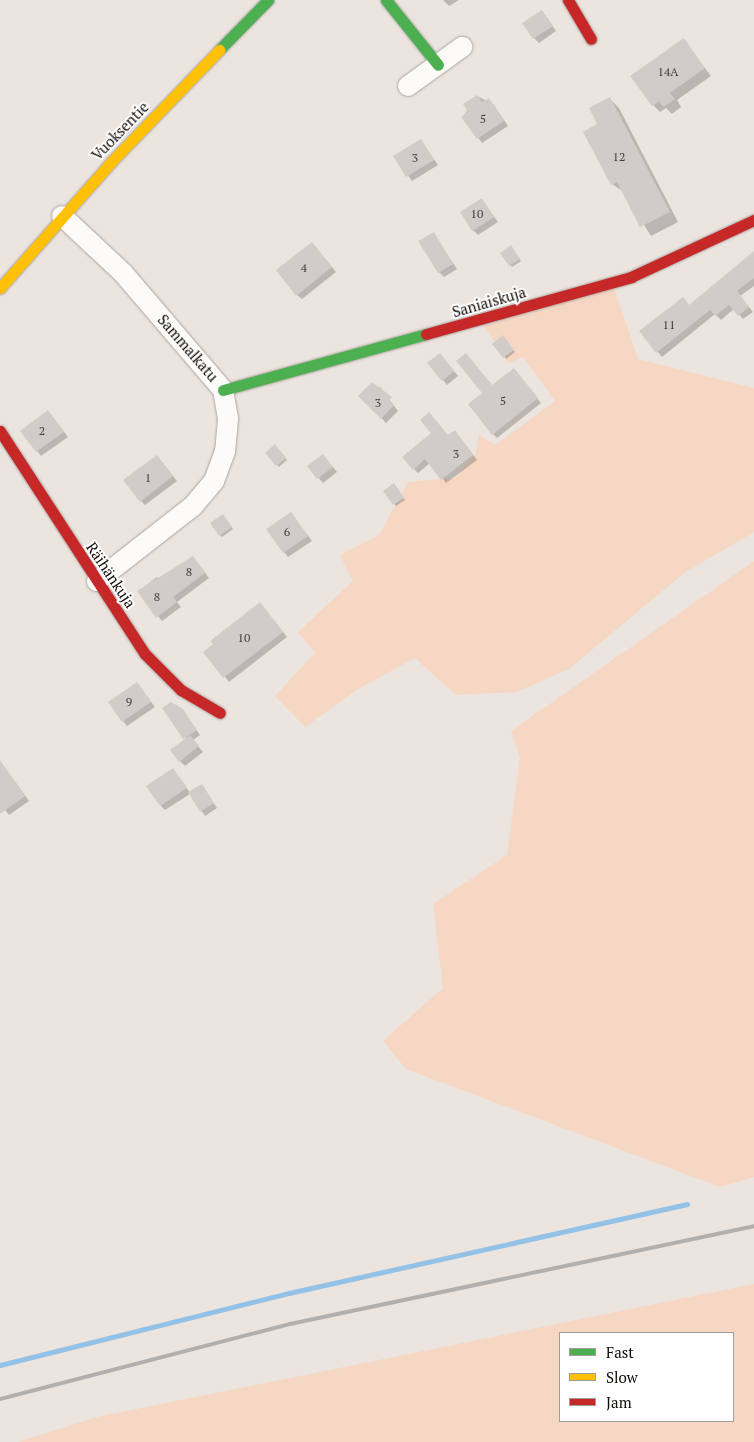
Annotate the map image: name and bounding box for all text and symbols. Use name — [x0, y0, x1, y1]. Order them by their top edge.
house number: 14A — [658, 65, 678, 79]
street label: Vuoksentie — [88, 98, 152, 164]
house number: 5 — [480, 112, 486, 126]
house number: 12 — [613, 150, 625, 164]
house number: 3 — [412, 151, 418, 165]
house number: 10 — [471, 207, 483, 221]
house number: 4 — [301, 261, 307, 275]
street label: Saniaiskuja — [450, 283, 528, 321]
street label: Sammalkatu — [154, 311, 222, 385]
house number: 11 — [663, 318, 675, 332]
house number: 5 — [500, 394, 506, 408]
house number: 3 — [375, 396, 381, 410]
house number: 2 — [39, 424, 45, 438]
house number: 3 — [453, 447, 459, 461]
house number: 1 — [145, 471, 151, 485]
house number: 6 — [284, 525, 290, 539]
street label: Räihänkuja — [83, 539, 139, 611]
house number: 8 — [186, 565, 192, 579]
house number: 8 — [154, 590, 160, 604]
house number: 10 — [238, 631, 250, 645]
house number: 9 — [126, 695, 132, 709]
legend — [559, 1332, 734, 1422]
text: Fast — [606, 1342, 634, 1362]
text: Slow — [606, 1367, 638, 1387]
text: Jam — [606, 1392, 632, 1412]

